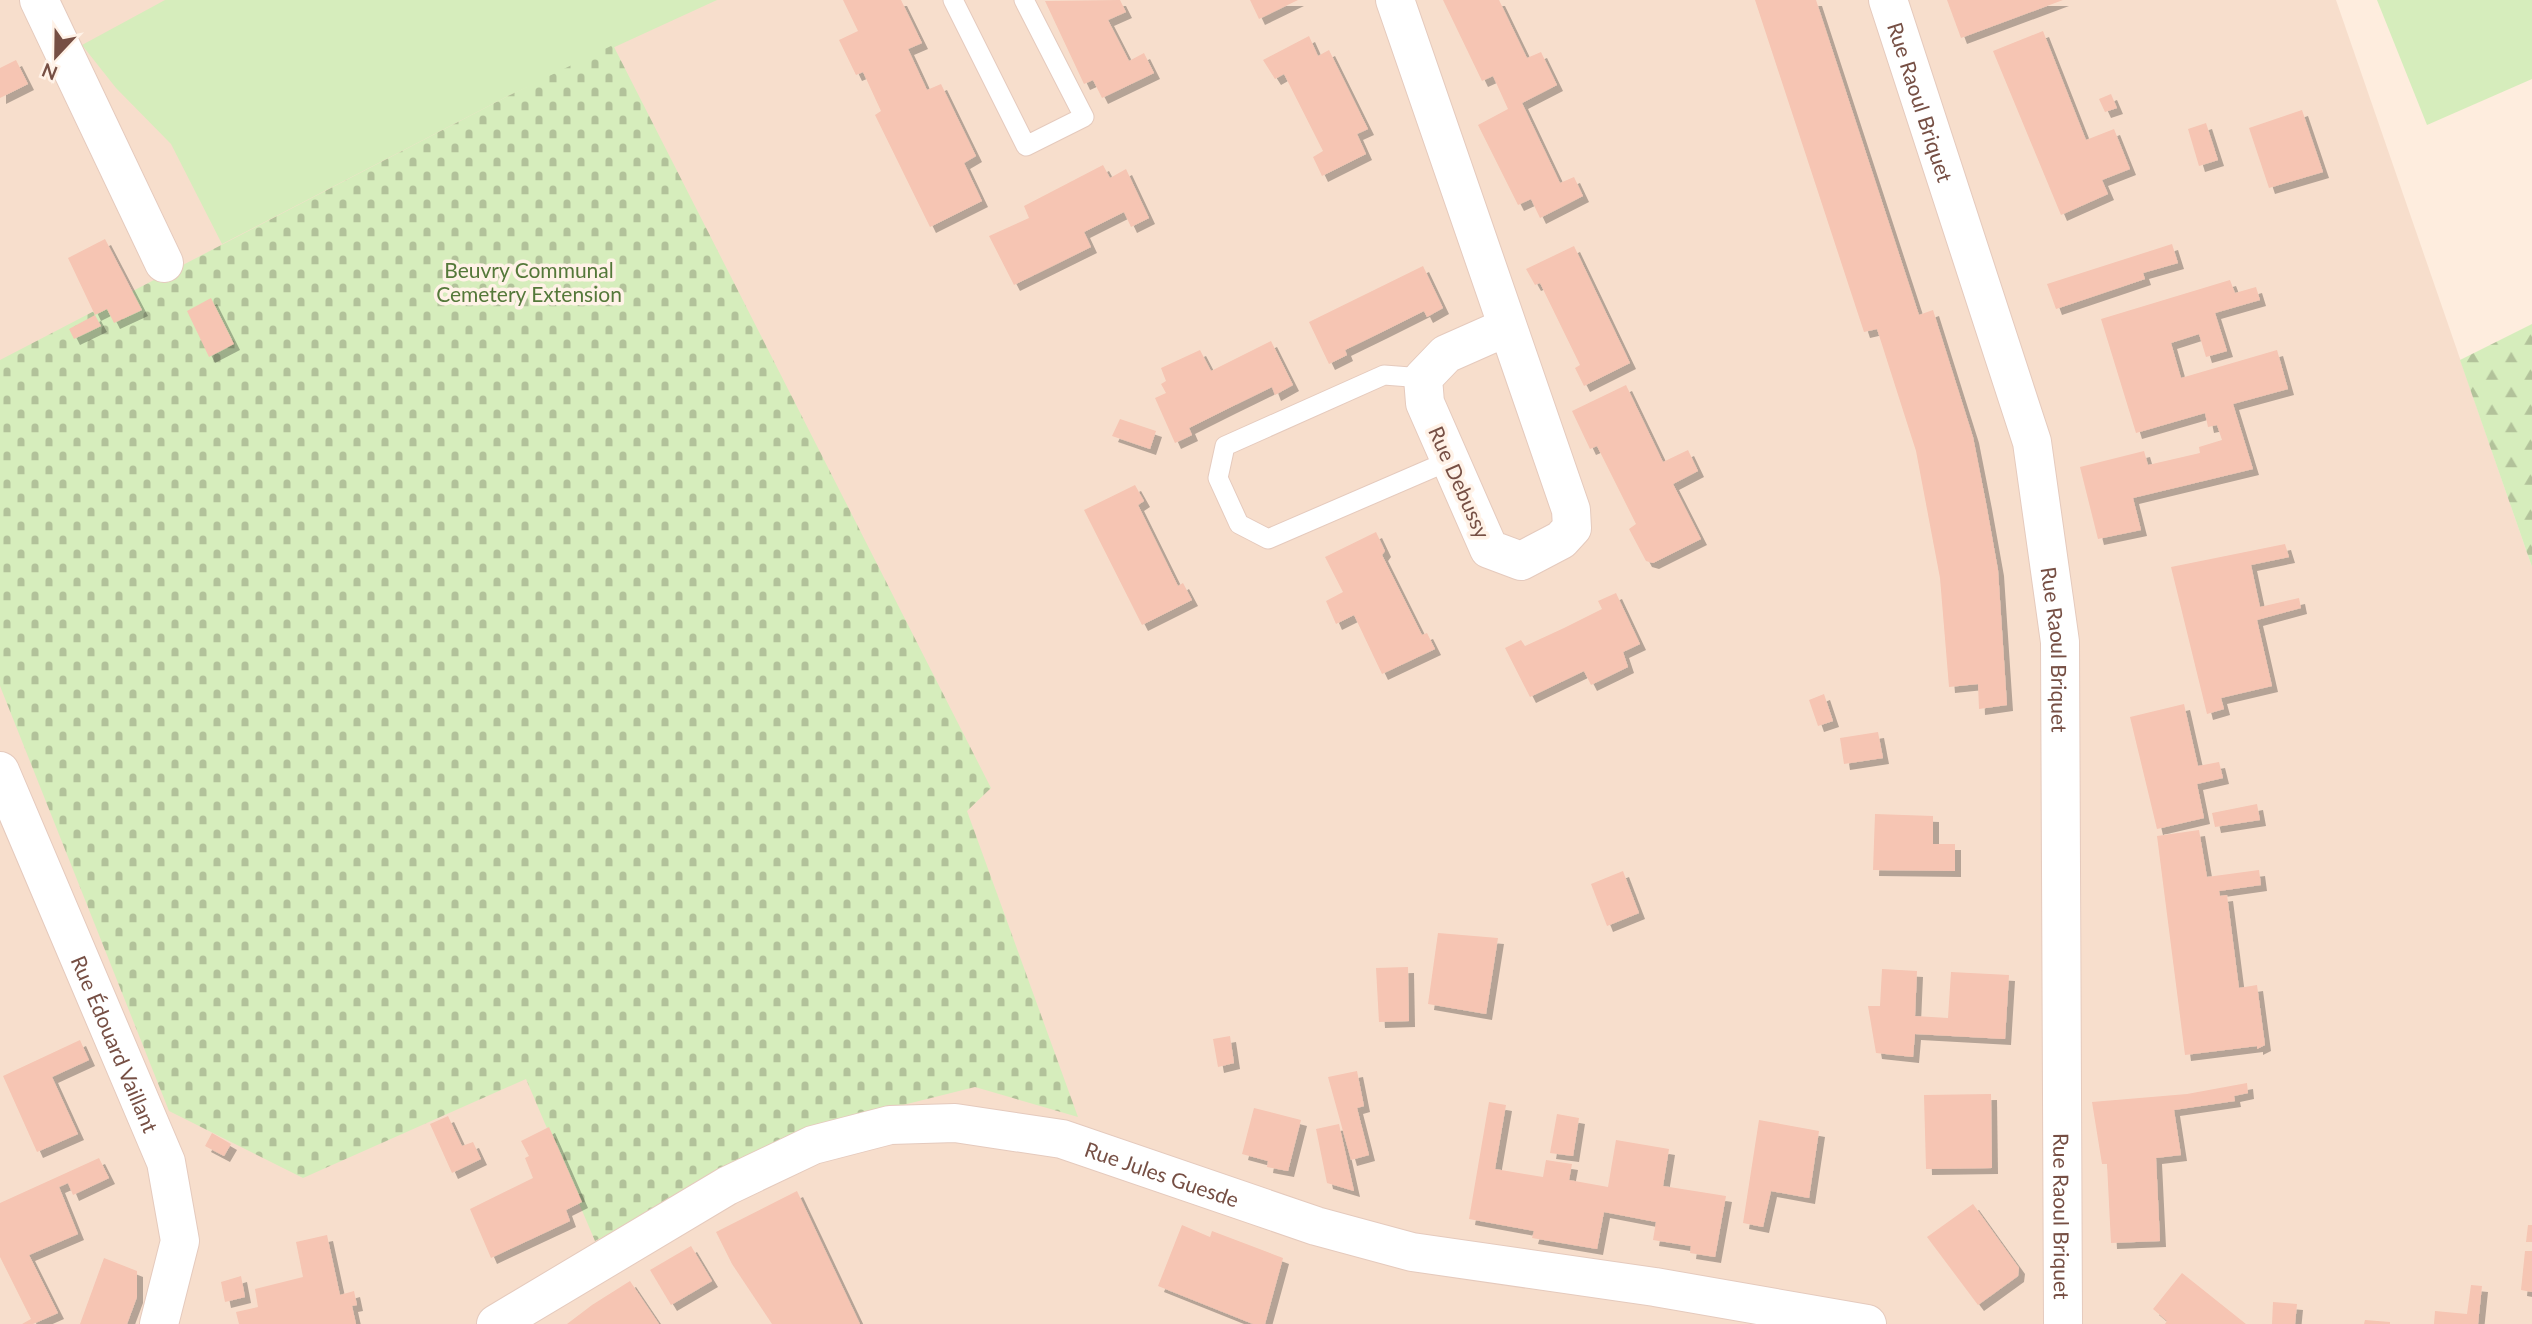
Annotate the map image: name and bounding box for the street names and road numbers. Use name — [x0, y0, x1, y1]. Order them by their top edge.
street label: Rue Raoul Briquet — [1883, 19, 1959, 185]
street label: Rue Debussy — [1424, 422, 1496, 542]
street label: Rue Raoul Briquet — [2037, 565, 2073, 733]
street label: Rue Édouard Vaillant — [67, 951, 164, 1136]
street label: Rue Raoul Briquet — [2050, 1133, 2075, 1300]
street label: Rue Jules Guesde — [1082, 1135, 1242, 1211]

